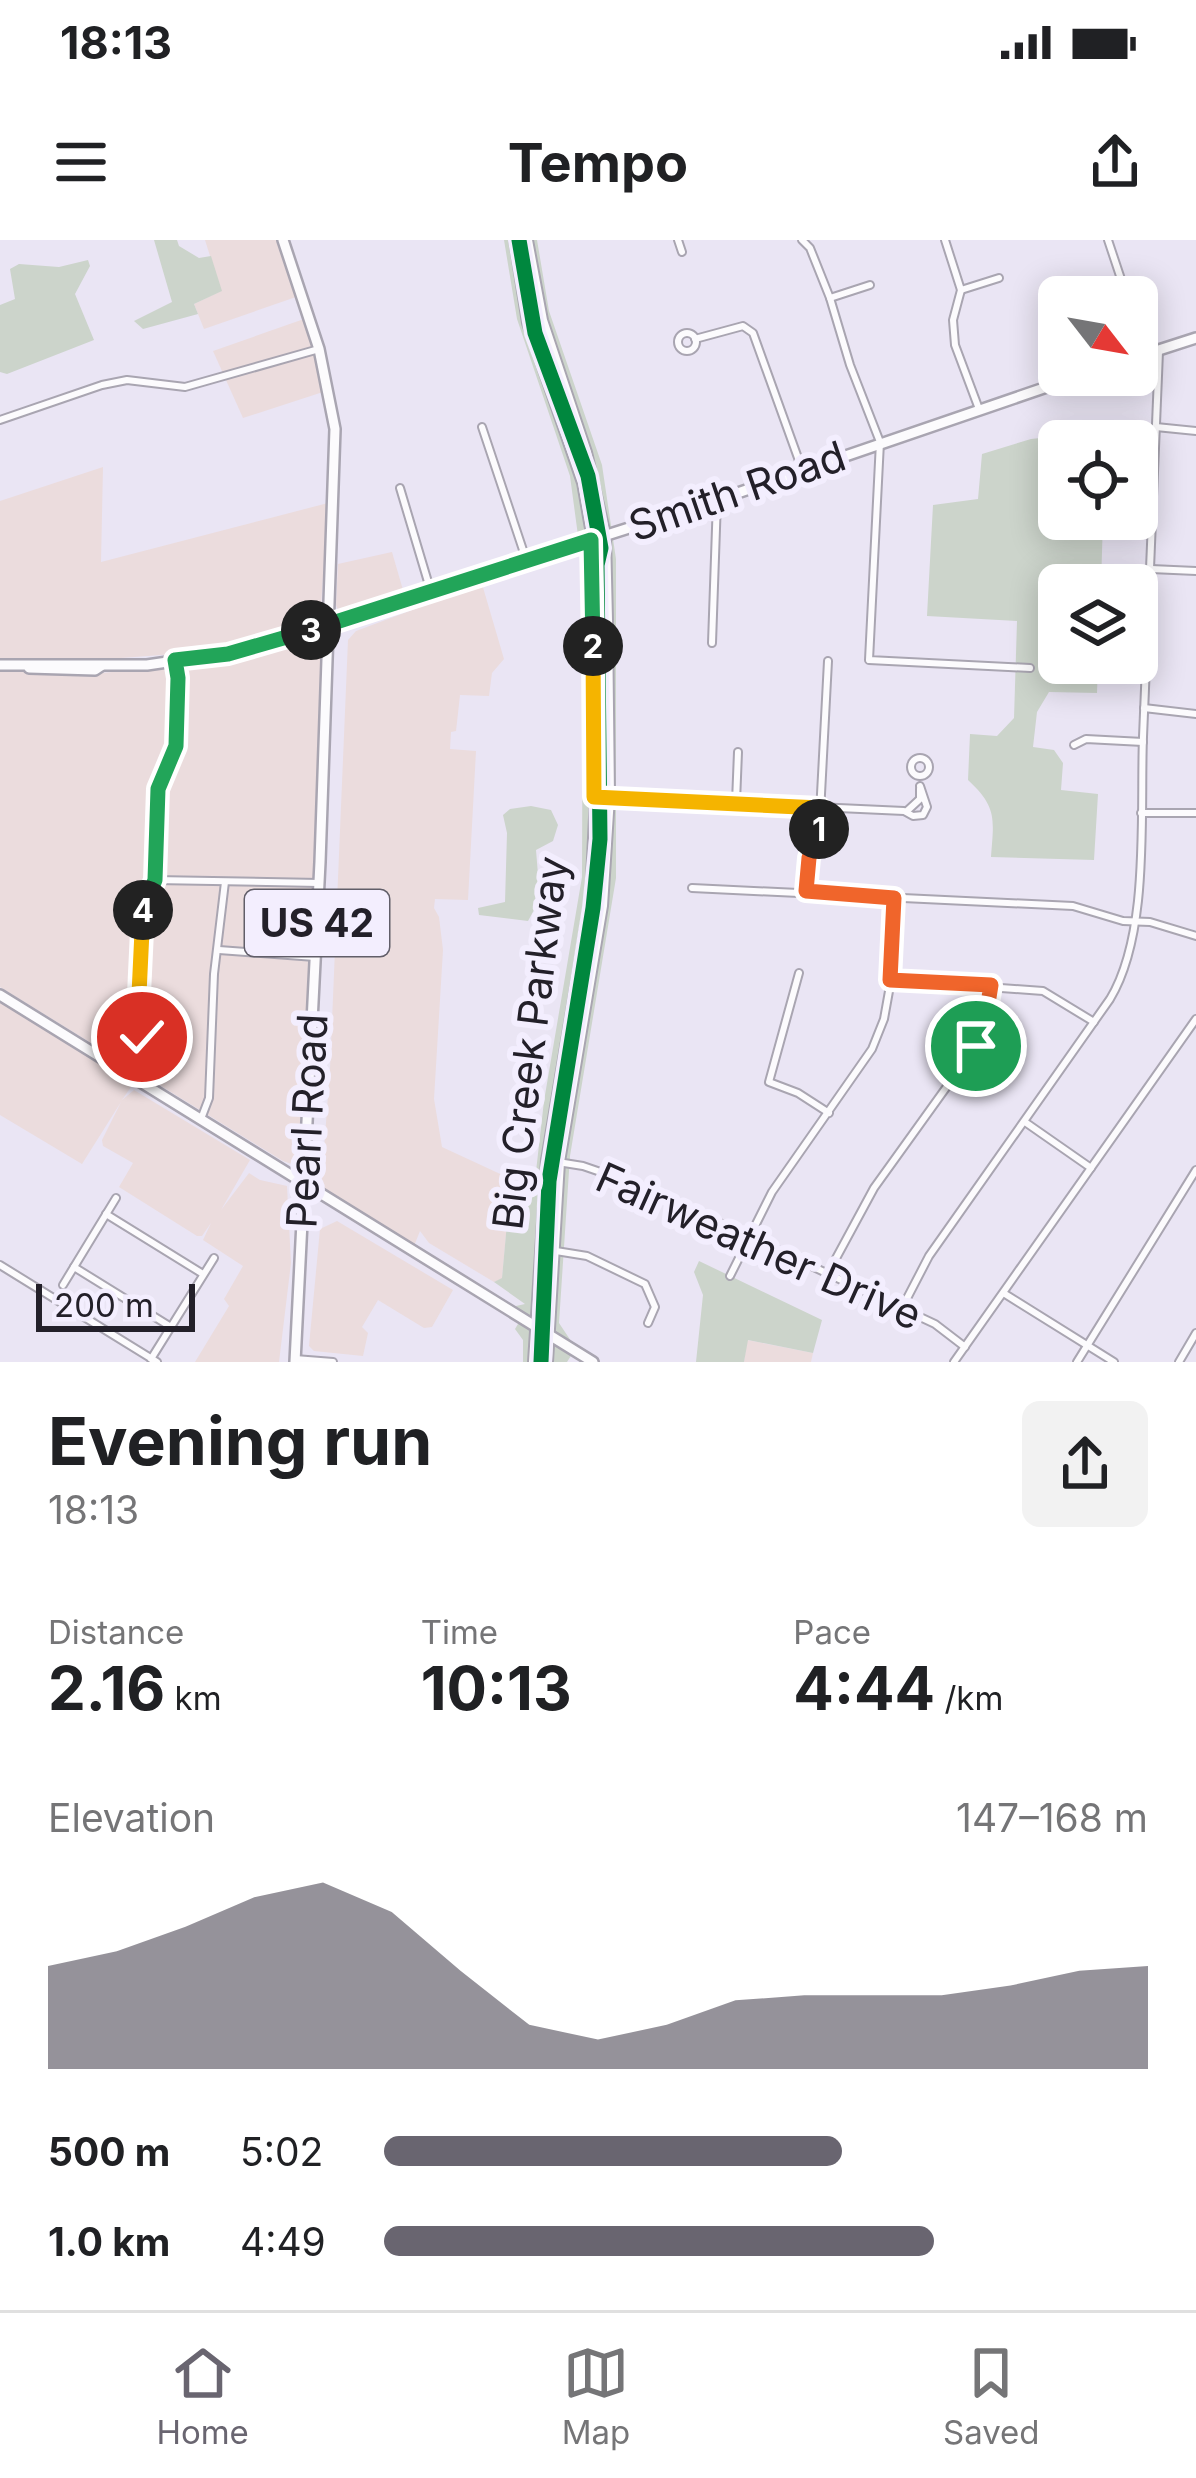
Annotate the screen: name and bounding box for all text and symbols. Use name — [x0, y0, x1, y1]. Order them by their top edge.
text: 18:13 — [60, 15, 172, 70]
icon: menu — [48, 129, 114, 195]
icon: share — [1082, 129, 1148, 195]
text: Tempo — [508, 130, 688, 195]
north arrow — [1038, 276, 1158, 396]
map controls — [1038, 276, 1158, 684]
button: locate — [1038, 420, 1158, 540]
street label: Smith Road — [622, 430, 852, 551]
button: layers — [1038, 564, 1158, 684]
pin: 3 — [281, 600, 341, 660]
text: 3 — [300, 610, 322, 650]
pin: 2 — [563, 616, 623, 676]
text: 2 — [583, 626, 603, 666]
pin: 1 — [789, 799, 849, 859]
text: 1 — [812, 809, 826, 849]
street label: Big Creek Parkway — [481, 853, 578, 1233]
pin: 4 — [113, 880, 173, 940]
text: 4 — [132, 890, 154, 930]
road number: US 42 — [245, 890, 389, 956]
pin — [91, 986, 193, 1088]
pin — [925, 995, 1027, 1097]
icon: check — [109, 1004, 175, 1070]
street label: Pearl Road — [275, 1012, 338, 1230]
icon: arrive — [943, 1013, 1009, 1079]
street label: Fairweather Drive — [589, 1151, 930, 1340]
scale bar — [36, 1278, 195, 1331]
text: 200 m — [54, 1285, 154, 1325]
text: Evening run — [48, 1401, 432, 1481]
button: share — [1022, 1401, 1148, 1527]
text: 18:13 — [48, 1486, 139, 1533]
text: Distance — [48, 1612, 184, 1652]
text: Time — [421, 1612, 498, 1652]
text: Pace — [793, 1612, 871, 1652]
text: 2.16 — [48, 1652, 165, 1724]
text: 10:13 — [421, 1652, 572, 1724]
text: 4:44 — [793, 1652, 935, 1724]
text: km — [165, 1678, 222, 1718]
text: /km — [935, 1678, 1003, 1718]
text: Elevation — [48, 1794, 215, 1841]
text: 147–168 m — [956, 1794, 1148, 1841]
text: 500 m — [48, 2128, 170, 2175]
text: 5:02 — [240, 2128, 323, 2175]
text: 1.0 km — [48, 2218, 170, 2265]
text: 4:49 — [240, 2218, 326, 2265]
tab: Home — [156, 2340, 249, 2452]
tab: Map — [562, 2340, 630, 2452]
tab: Saved — [943, 2340, 1040, 2452]

